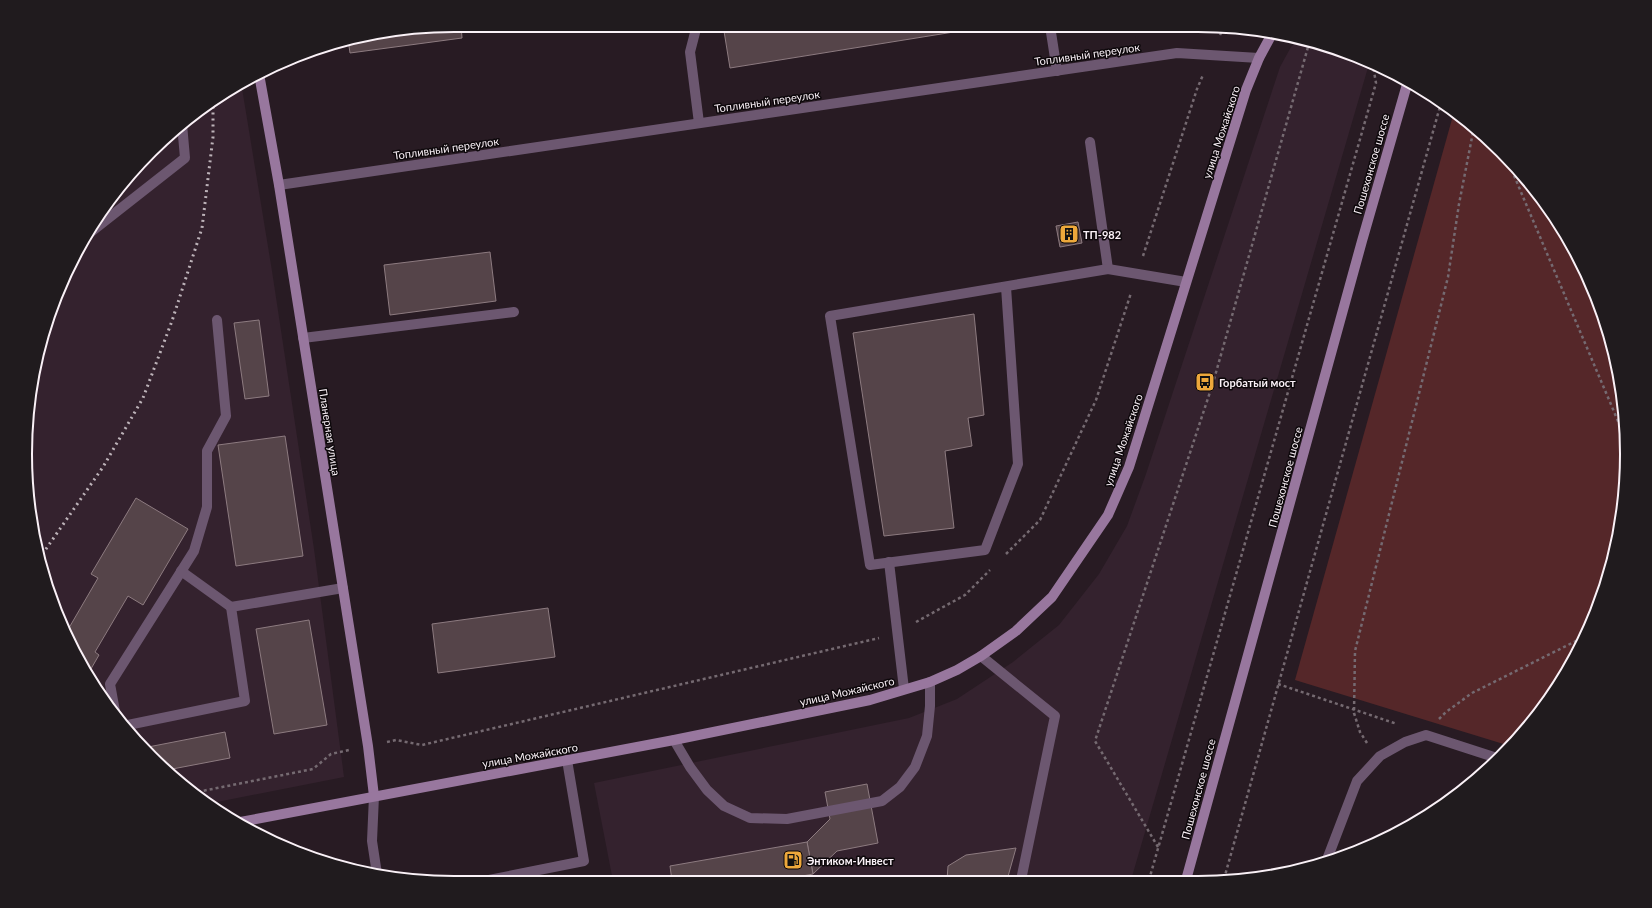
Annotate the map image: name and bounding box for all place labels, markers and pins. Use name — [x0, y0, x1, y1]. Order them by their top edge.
building icon: ТП-982 — [1058, 223, 1080, 245]
place label: ТП-982 — [1083, 228, 1121, 241]
bus stop icon: Горбатый мост — [1194, 371, 1216, 393]
place label: Горбатый мост — [1219, 376, 1296, 389]
fuel station icon: Энтиком-Инвест — [782, 849, 804, 871]
place label: Энтиком-Инвест — [807, 854, 894, 867]

